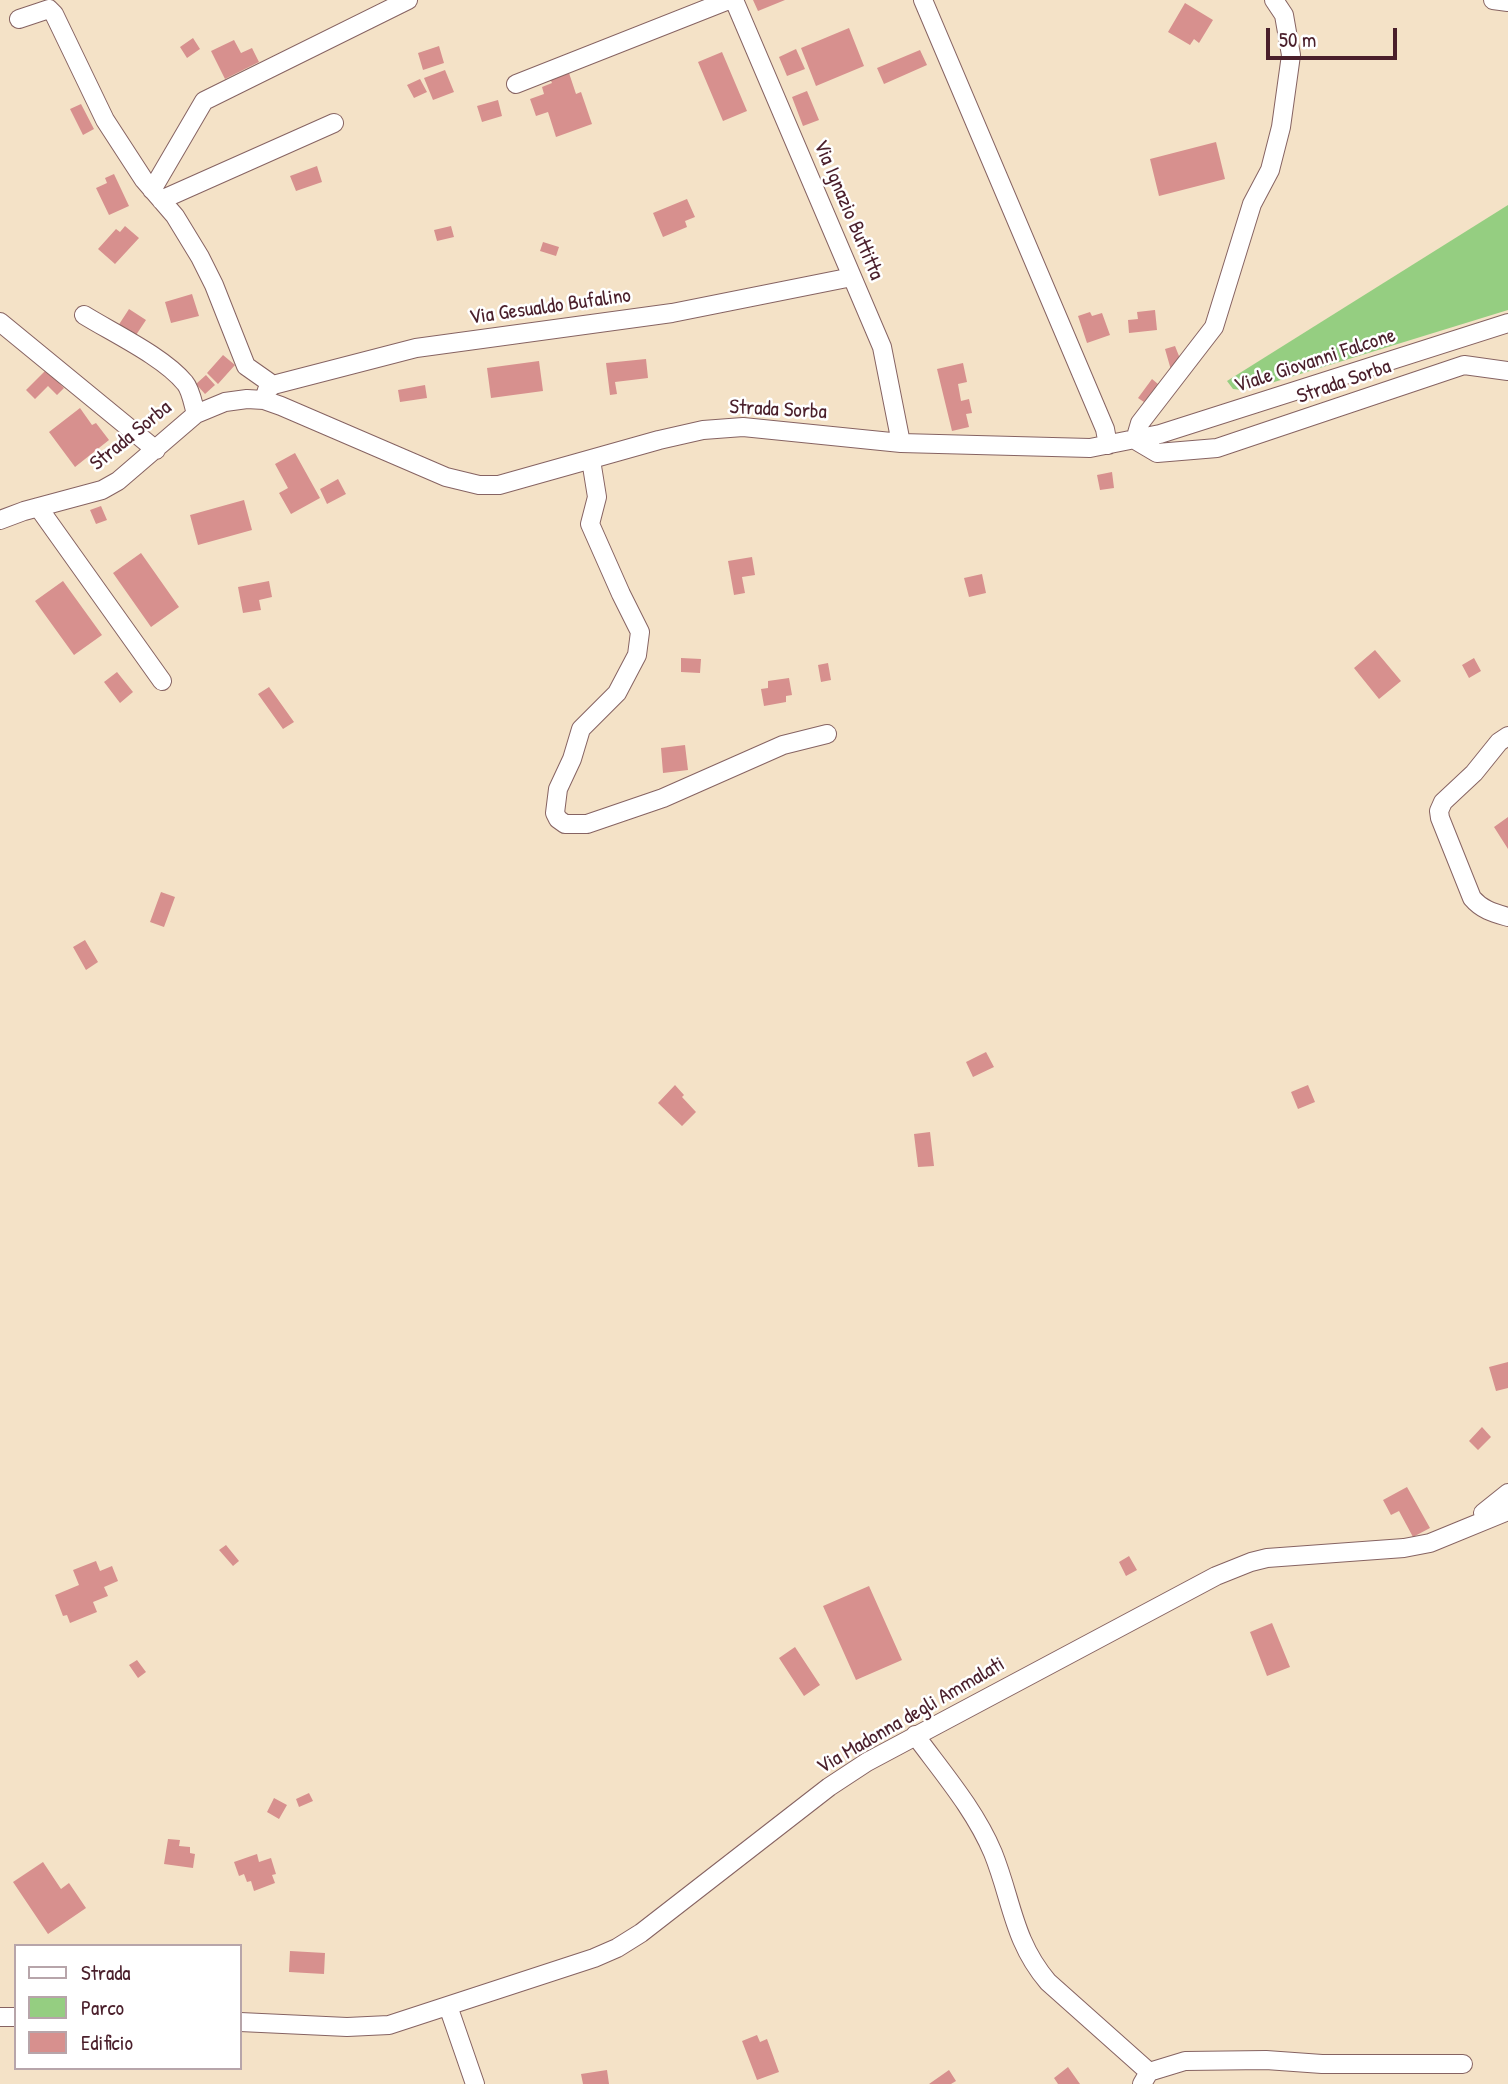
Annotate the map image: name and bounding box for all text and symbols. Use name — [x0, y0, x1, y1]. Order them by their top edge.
scale bar — [1270, 14, 1401, 58]
text: 50 m — [1279, 25, 1316, 54]
street label: Via Ignazio Buttitta — [807, 136, 889, 284]
street label: Via Gesualdo Bufalino — [468, 283, 632, 331]
street label: Viale Giovanni Falcone — [1231, 323, 1399, 399]
street label: Strada Sorba — [1294, 354, 1394, 410]
street label: Strada Sorba — [729, 395, 827, 425]
street label: Strada Sorba — [85, 396, 177, 476]
street label: Via Madonna degli Ammalati — [813, 1652, 1009, 1780]
legend — [14, 1944, 242, 2070]
text: Strada — [81, 1958, 131, 1987]
text: Parco — [81, 1993, 124, 2022]
text: Edificio — [81, 2028, 133, 2057]

